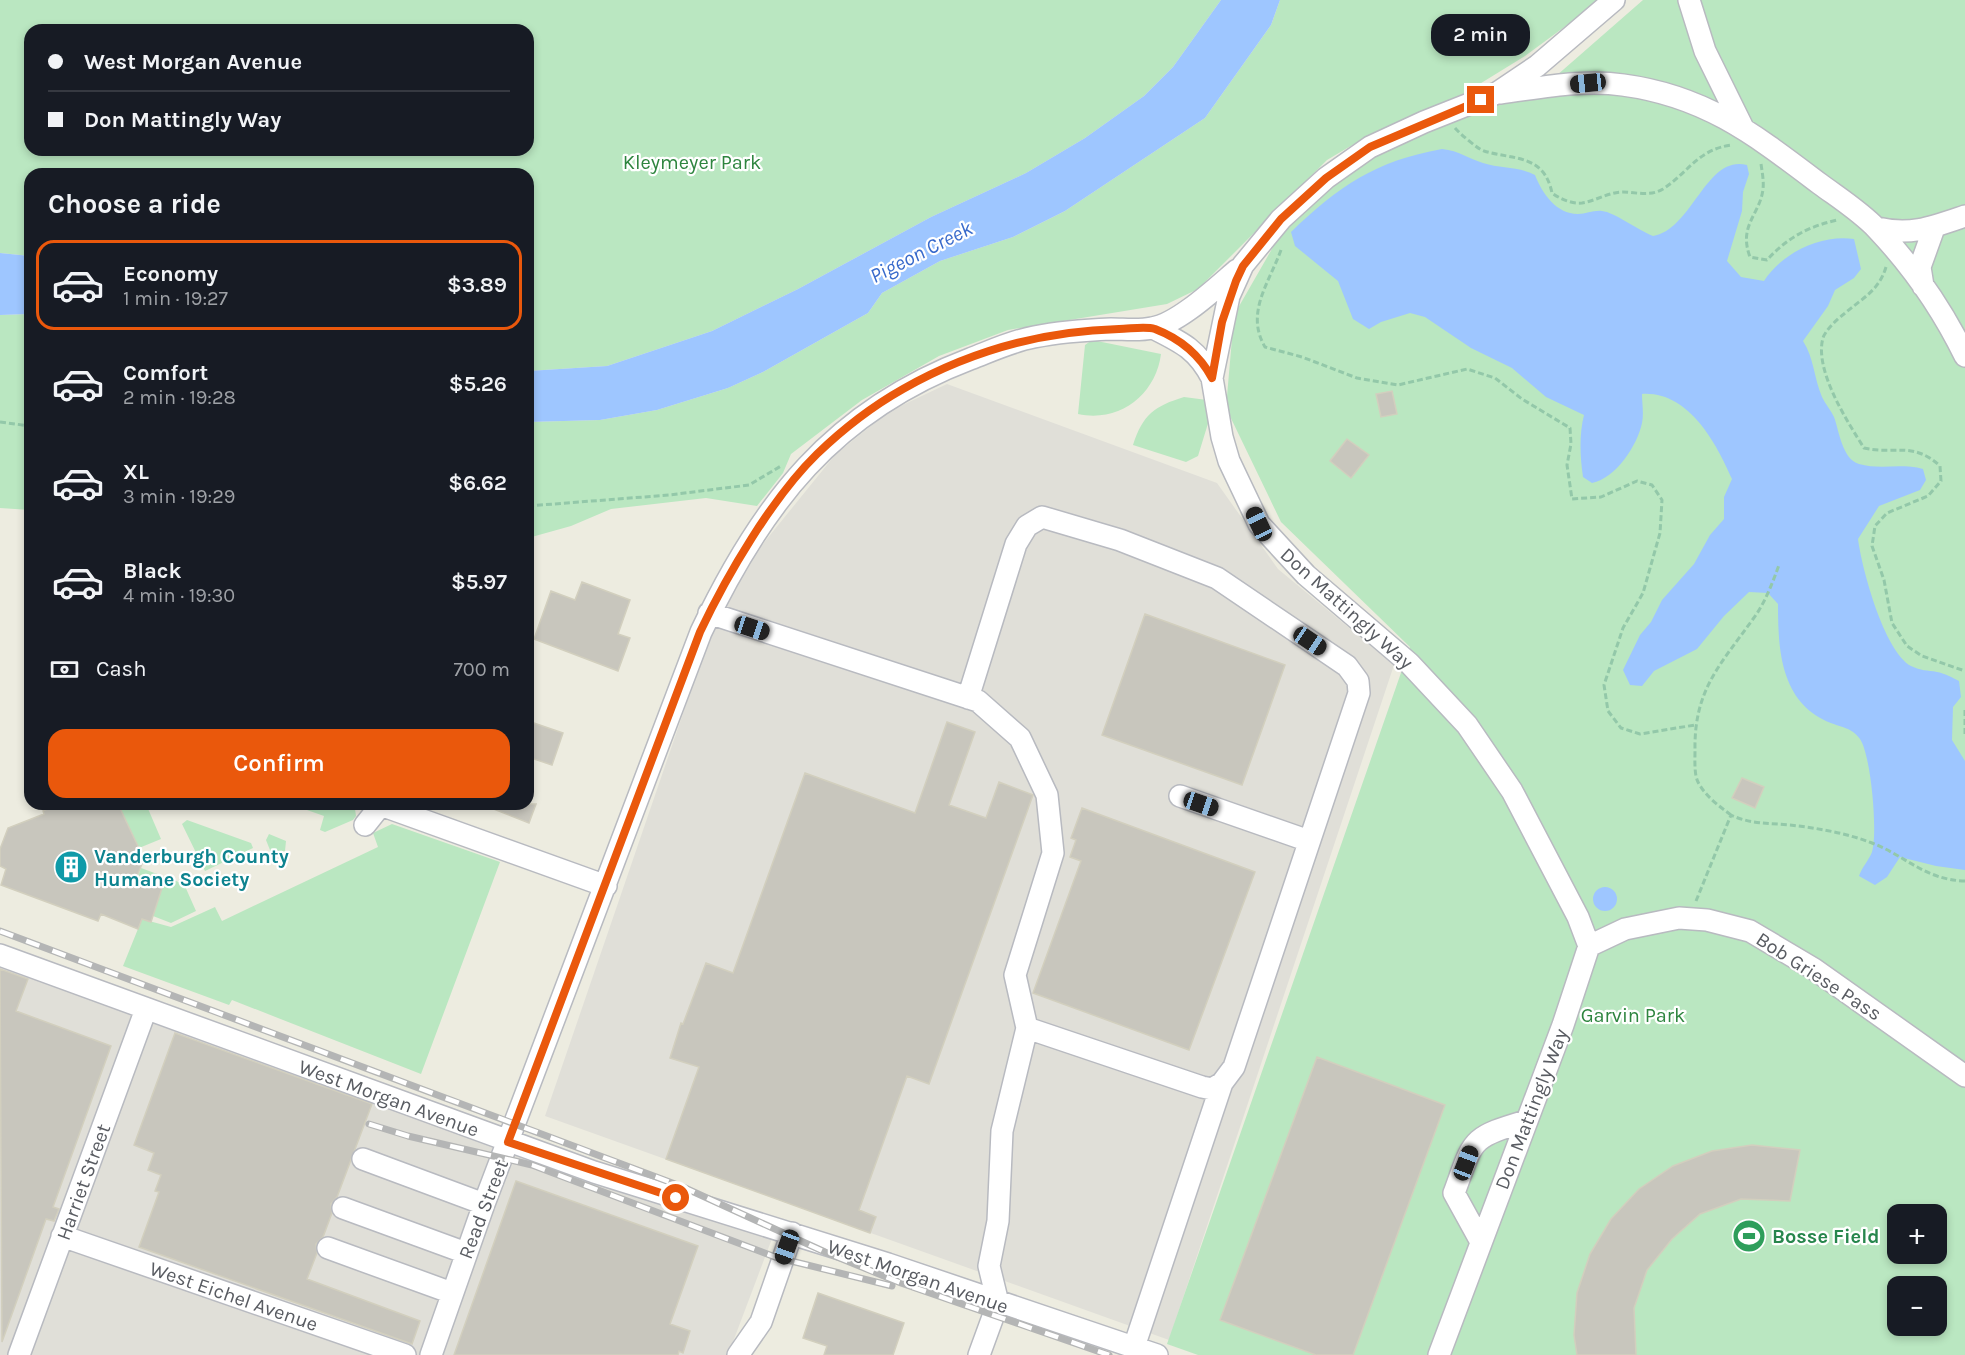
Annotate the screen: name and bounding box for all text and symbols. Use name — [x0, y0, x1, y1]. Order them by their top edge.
callout: 2 min — [1432, 13, 1530, 55]
text: 2 min — [1453, 23, 1508, 46]
text: West Morgan Avenue — [84, 49, 302, 75]
car — [1569, 72, 1607, 94]
route end — [1467, 86, 1494, 113]
text: Don Mattingly Way — [84, 107, 281, 133]
park label: Kleymeyer Park — [623, 151, 761, 174]
text: Choose a ride — [48, 188, 221, 220]
water label: Pigeon Creek — [866, 216, 976, 288]
icon: car — [51, 258, 105, 312]
text: Economy — [123, 261, 218, 287]
text: $3.89 — [447, 272, 507, 298]
text: 1 min · 19:27 — [123, 287, 228, 310]
icon: car — [51, 357, 105, 411]
text: Comfort — [123, 360, 208, 386]
text: $5.26 — [449, 371, 507, 397]
text: 2 min · 19:28 — [123, 386, 236, 409]
icon: car — [51, 456, 105, 510]
text: XL — [123, 459, 149, 485]
text: $6.62 — [448, 470, 507, 496]
text: 3 min · 19:29 — [123, 485, 235, 508]
car — [1243, 504, 1275, 544]
street label: Don Mattingly Way — [1276, 543, 1418, 674]
icon: car — [51, 555, 105, 609]
text: Black — [123, 558, 182, 584]
text: $5.97 — [451, 569, 507, 595]
text: 4 min · 19:30 — [123, 584, 235, 607]
car — [732, 614, 772, 642]
car — [1290, 623, 1330, 659]
icon: cash — [48, 653, 81, 686]
text: Cash — [96, 656, 146, 682]
text: 700 m — [453, 658, 510, 681]
button: Confirm — [48, 729, 510, 798]
car — [1181, 790, 1221, 818]
place label: Vanderburgh County Humane Society — [94, 845, 289, 891]
building icon: Vanderburgh County Humane Society — [53, 849, 89, 885]
street label: Bob Griese Pass — [1752, 927, 1886, 1026]
park label: Garvin Park — [1581, 1004, 1685, 1027]
street label: Don Mattingly Way — [1490, 1025, 1573, 1193]
street label: West Morgan Avenue — [296, 1055, 482, 1142]
street label: Harriet Street — [52, 1120, 115, 1244]
car — [1451, 1143, 1481, 1183]
street label: Read Street — [454, 1156, 513, 1262]
route start — [662, 1184, 689, 1211]
map controls — [1887, 1204, 1947, 1336]
button: + — [1887, 1204, 1947, 1264]
sports icon: Bosse Field — [1731, 1218, 1767, 1254]
place label: Bosse Field — [1772, 1225, 1880, 1248]
car — [772, 1227, 802, 1267]
street label: West Morgan Avenue — [824, 1235, 1011, 1318]
street label: West Eichel Avenue — [147, 1257, 321, 1336]
button: − — [1887, 1276, 1947, 1336]

